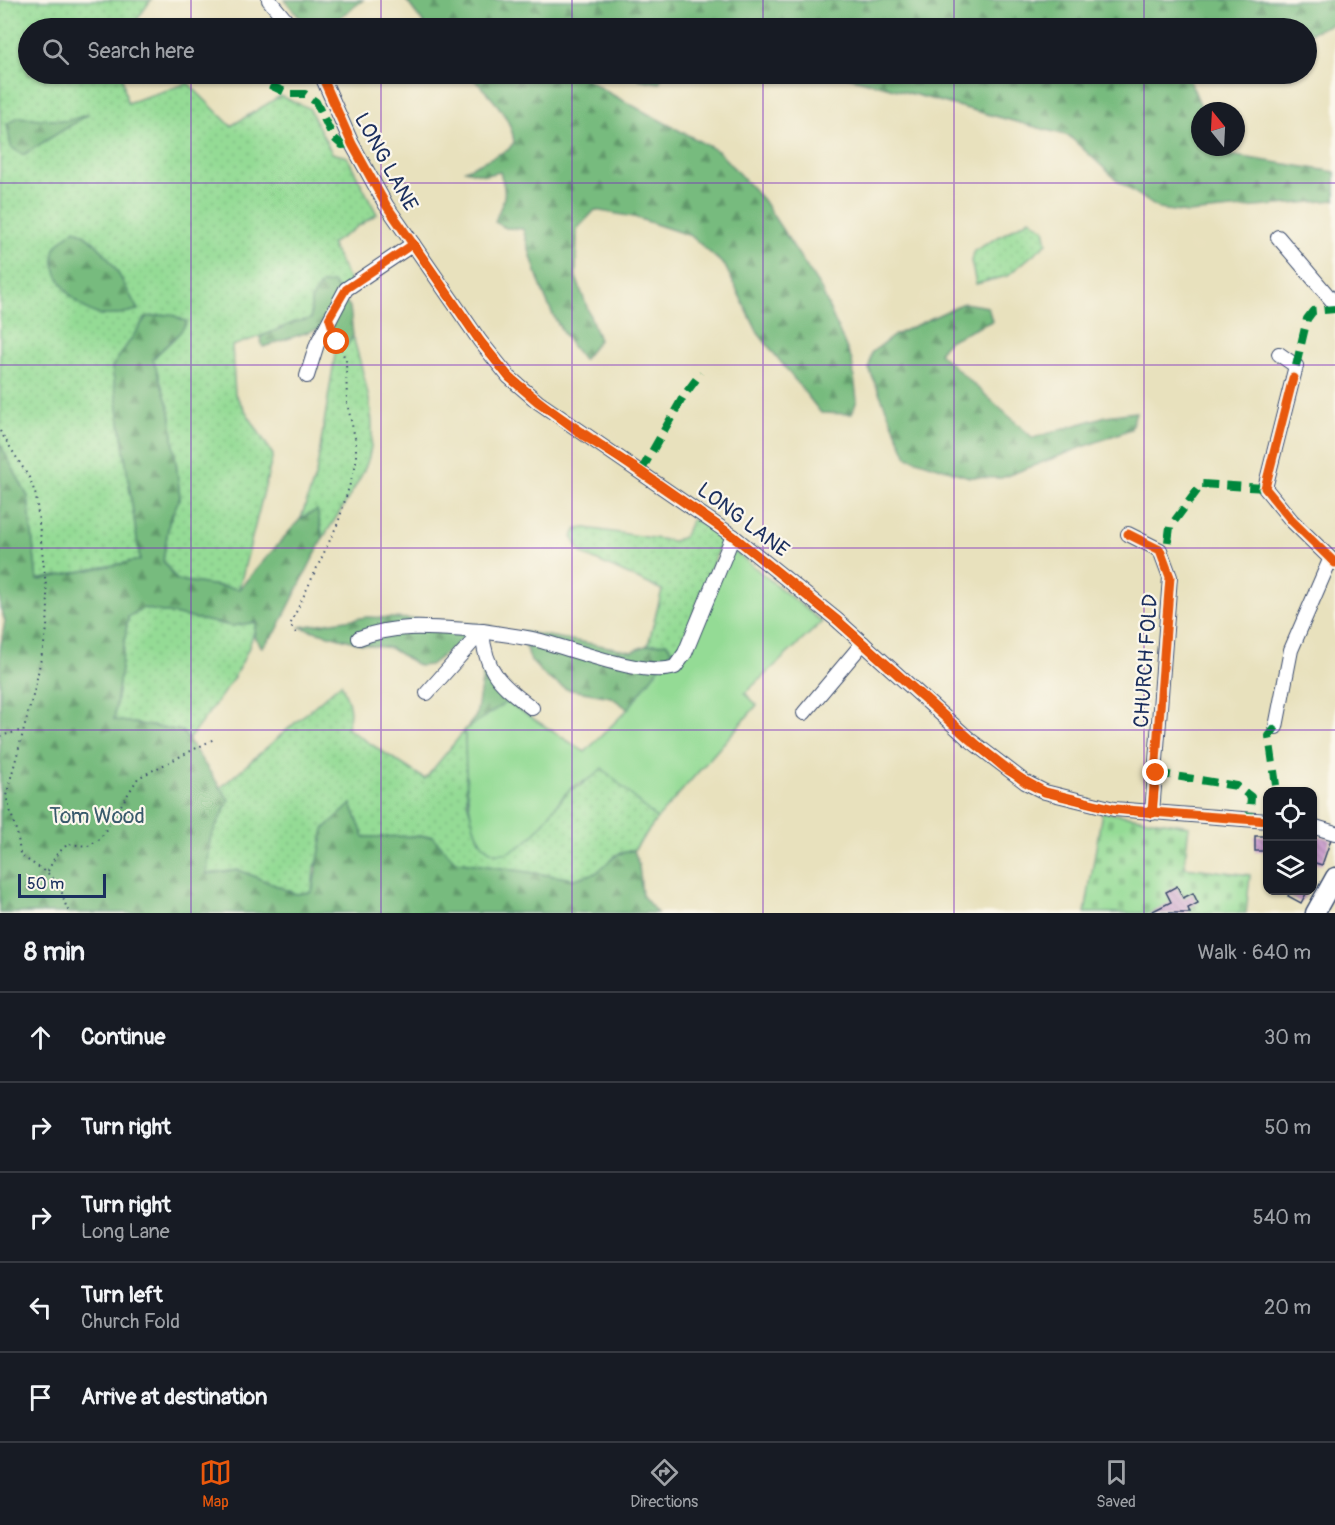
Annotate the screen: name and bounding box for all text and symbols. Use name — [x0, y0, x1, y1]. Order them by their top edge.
search box — [18, 18, 1317, 84]
icon: search — [39, 35, 72, 68]
text: Search here — [87, 37, 194, 65]
north arrow — [1191, 102, 1245, 156]
street label: LONG LANE — [348, 108, 424, 216]
route start — [323, 328, 349, 354]
street label: LONG LANE — [692, 477, 794, 563]
street label: CHURCH FOLD — [1128, 593, 1164, 729]
route end — [1142, 759, 1168, 785]
map controls — [1263, 787, 1317, 895]
button: locate — [1263, 787, 1317, 841]
park label: Tom Wood — [49, 803, 145, 830]
button: layers — [1263, 841, 1317, 895]
scale bar — [18, 871, 106, 898]
text: 50 m — [27, 874, 64, 894]
text: 8 min — [24, 936, 85, 968]
text: Walk · 640 m — [1197, 940, 1311, 965]
icon: ahead — [24, 1021, 57, 1054]
text: Continue — [81, 1023, 165, 1051]
text: 30 m — [1264, 1025, 1311, 1050]
icon: right — [24, 1111, 57, 1144]
text: Turn right — [81, 1113, 171, 1141]
text: 50 m — [1264, 1115, 1311, 1140]
text: Turn right — [81, 1191, 171, 1219]
icon: right — [24, 1201, 57, 1234]
text: 540 m — [1253, 1205, 1311, 1230]
text: Long Lane — [81, 1219, 170, 1244]
text: Turn left — [81, 1281, 163, 1309]
icon: left — [24, 1291, 57, 1324]
text: 20 m — [1264, 1295, 1311, 1320]
text: Church Fold — [81, 1309, 180, 1334]
icon: arrive — [24, 1381, 57, 1414]
text: Arrive at destination — [81, 1383, 267, 1411]
tab: Map — [199, 1456, 232, 1512]
tab: Directions — [630, 1456, 698, 1512]
tab: Saved — [1096, 1456, 1136, 1512]

